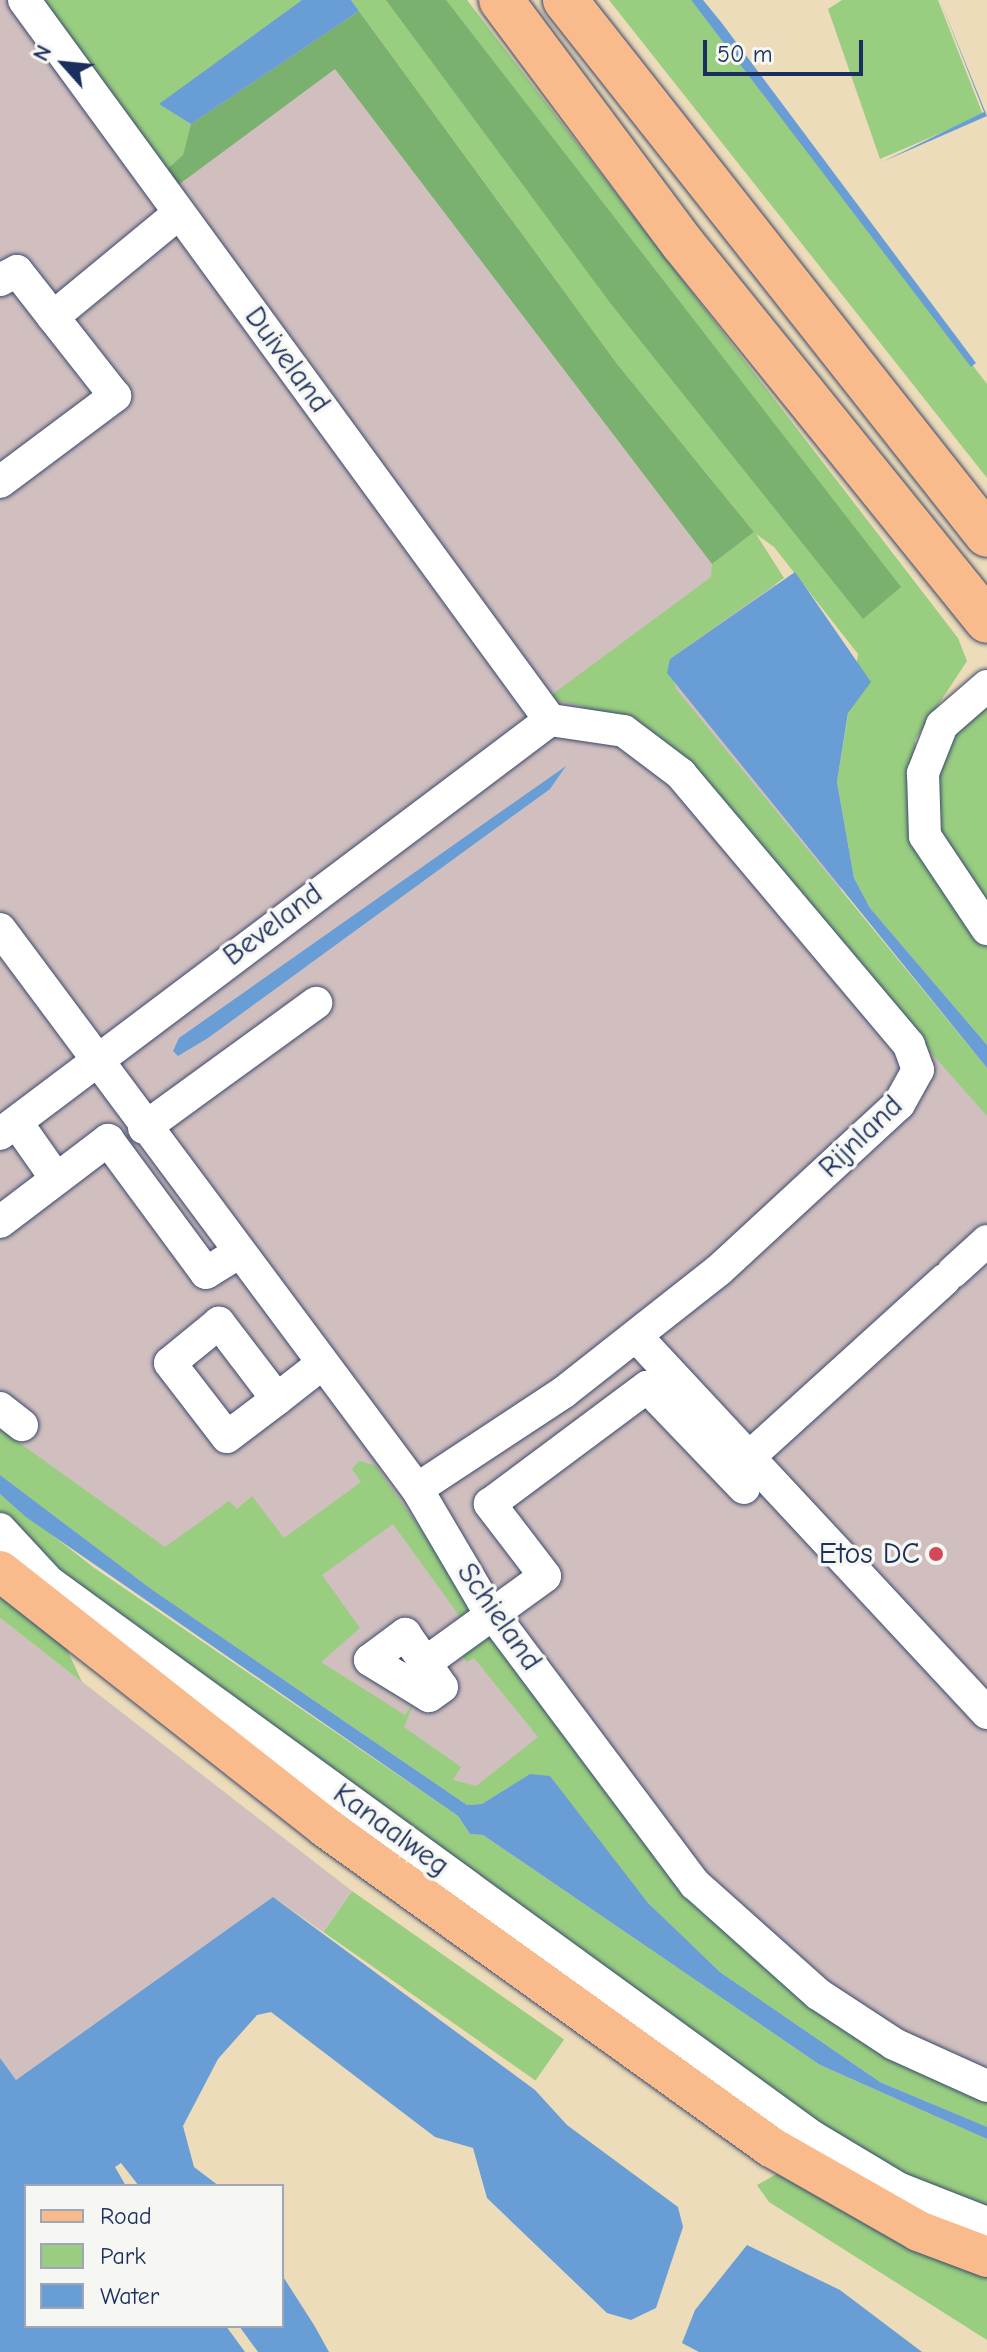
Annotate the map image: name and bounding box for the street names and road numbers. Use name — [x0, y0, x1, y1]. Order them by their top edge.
street label: Duiveland — [236, 300, 338, 420]
street label: Beveland — [216, 876, 330, 974]
street label: Rijnland — [811, 1088, 911, 1186]
street label: Schieland — [449, 1556, 549, 1678]
street label: Kanaalweg — [326, 1776, 456, 1884]

